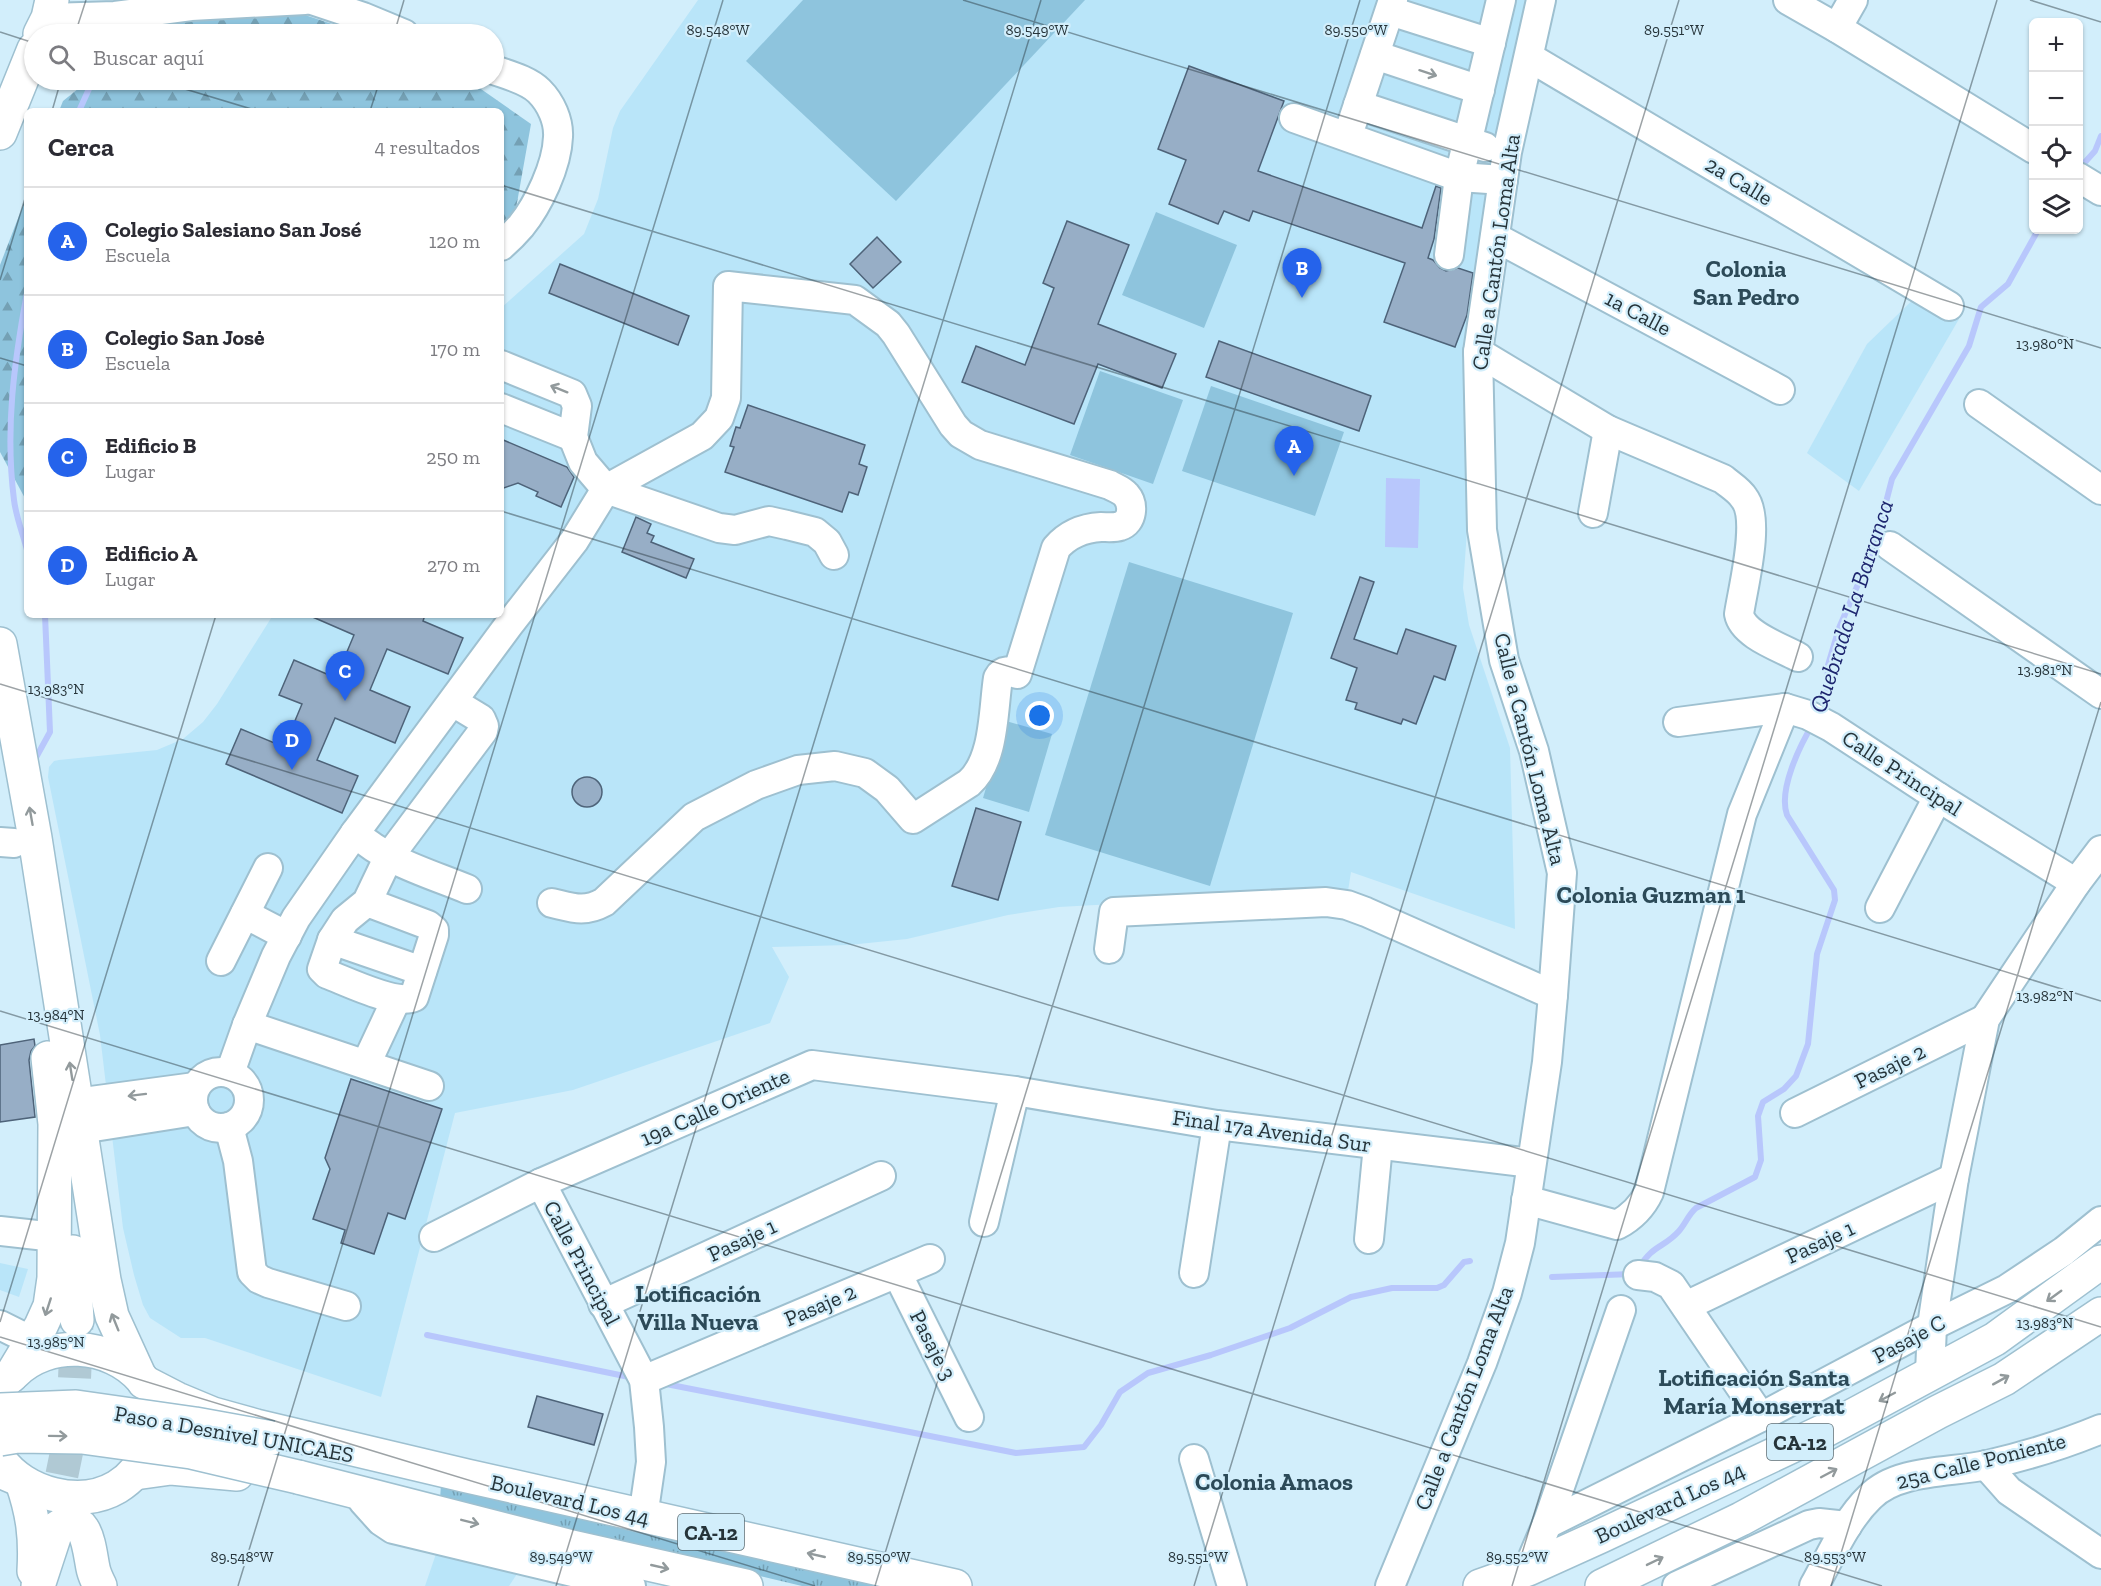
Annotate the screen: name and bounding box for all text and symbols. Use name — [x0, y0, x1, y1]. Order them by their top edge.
map controls — [2029, 18, 2083, 234]
button: + — [2029, 18, 2083, 72]
text: 89.548°W — [687, 21, 750, 39]
text: 89.549°W — [1006, 21, 1068, 39]
text: 89.550°W — [1324, 21, 1388, 39]
text: 89.551°W — [1644, 21, 1704, 39]
search box — [24, 24, 504, 90]
icon: search — [45, 41, 78, 74]
text: Buscar aquí — [93, 44, 204, 71]
one-way arrow — [1418, 68, 1437, 79]
button: − — [2029, 72, 2083, 126]
button: locate — [2029, 126, 2083, 180]
text: Cerca — [48, 131, 114, 163]
street label: Calle a Cantón Loma Alta — [1466, 132, 1526, 372]
text: 4 resultados — [375, 135, 480, 159]
street label: 2a Calle — [1700, 150, 1778, 212]
button: layers — [2029, 180, 2083, 234]
text: Colegio Salesiano San José — [105, 216, 361, 243]
text: A — [61, 229, 74, 253]
text: 120 m — [429, 229, 480, 253]
text: Escuela — [105, 243, 170, 267]
pin: B — [1282, 248, 1322, 298]
district label: Colonia San Pedro — [1693, 254, 1800, 311]
street label: 1a Calle — [1600, 284, 1676, 342]
text: Colegio San Josė — [105, 324, 265, 351]
text: 13.980°N — [2016, 335, 2074, 353]
text: B — [61, 337, 74, 361]
text: 170 m — [430, 337, 480, 361]
text: Escuela — [105, 351, 170, 375]
one-way arrow — [550, 383, 569, 394]
pin: A — [1274, 426, 1314, 476]
text: Edificio B — [105, 432, 197, 459]
text: C — [61, 445, 74, 469]
text: 250 m — [426, 445, 480, 469]
text: Lugar — [105, 459, 156, 483]
water label: Quebrada La Barranca — [1803, 496, 1899, 716]
text: Edificio A — [105, 540, 197, 567]
text: D — [61, 553, 74, 577]
text: 270 m — [427, 553, 480, 577]
text: Lugar — [105, 567, 156, 591]
street label: Calle a Cantón Loma Alta — [1488, 630, 1572, 868]
pin: C — [326, 652, 364, 701]
text: 13.981°N — [2018, 661, 2072, 679]
text: 13.983°N — [28, 680, 84, 698]
your location — [1025, 701, 1054, 730]
pin: D — [272, 720, 312, 770]
street label: Calle Principal — [1837, 724, 1967, 822]
one-way arrow — [25, 807, 36, 827]
district label: Colonia Guzman 1 — [1557, 880, 1746, 909]
text: 13.982°N — [2016, 987, 2074, 1005]
text: 13.984°N — [27, 1006, 85, 1024]
street label: Pasaje 2 — [1850, 1037, 1930, 1095]
one-way arrow — [65, 1062, 76, 1082]
street label: 19a Calle Oriente — [636, 1062, 794, 1152]
one-way arrow — [128, 1090, 148, 1101]
street label: Final 17a Avenida Sur — [1171, 1104, 1373, 1158]
street label: Calle Principal — [538, 1196, 626, 1330]
street label: Pasaje 1 — [703, 1212, 781, 1268]
street label: Pasaje 1 — [1781, 1214, 1859, 1270]
street label: Pasaje 2 — [780, 1278, 860, 1332]
district label: Lotificación Villa Nueva — [635, 1279, 761, 1336]
street label: Calle a Cantón Loma Alta — [1409, 1282, 1519, 1514]
one-way arrow — [2046, 1290, 2062, 1302]
one-way arrow — [42, 1297, 53, 1316]
street label: Pasaje 3 — [904, 1305, 962, 1385]
street label: Pasaje C — [1868, 1309, 1950, 1369]
one-way arrow — [109, 1313, 120, 1331]
text: 13.983°N — [2017, 1314, 2073, 1332]
text: 13.985°N — [27, 1333, 85, 1351]
district label: Lotificación Santa María Monserrat — [1658, 1363, 1850, 1420]
one-way arrow — [1991, 1374, 2009, 1385]
one-way arrow — [1879, 1391, 1896, 1403]
street label: Paso a Desnivel UNICAES — [112, 1400, 356, 1468]
road number: CA-12 — [1767, 1424, 1833, 1460]
street label: 25a Calle Poniente — [1893, 1427, 2069, 1495]
one-way arrow — [48, 1430, 68, 1442]
street label: Boulevard Los 44 — [1591, 1456, 1749, 1550]
one-way arrow — [1820, 1466, 1838, 1478]
district label: Colonia Amaos — [1195, 1467, 1353, 1496]
street label: Boulevard Los 44 — [488, 1469, 652, 1531]
road number: CA-12 — [678, 1514, 744, 1550]
one-way arrow — [460, 1516, 479, 1528]
text: 89.548°W — [211, 1548, 274, 1566]
text: 89.549°W — [530, 1548, 592, 1566]
text: 89.550°W — [847, 1548, 911, 1566]
text: 89.551°W — [1168, 1548, 1228, 1566]
text: 89.552°W — [1486, 1548, 1548, 1566]
text: 89.553°W — [1804, 1548, 1866, 1566]
one-way arrow — [807, 1549, 826, 1560]
one-way arrow — [1645, 1554, 1663, 1566]
one-way arrow — [650, 1562, 669, 1573]

